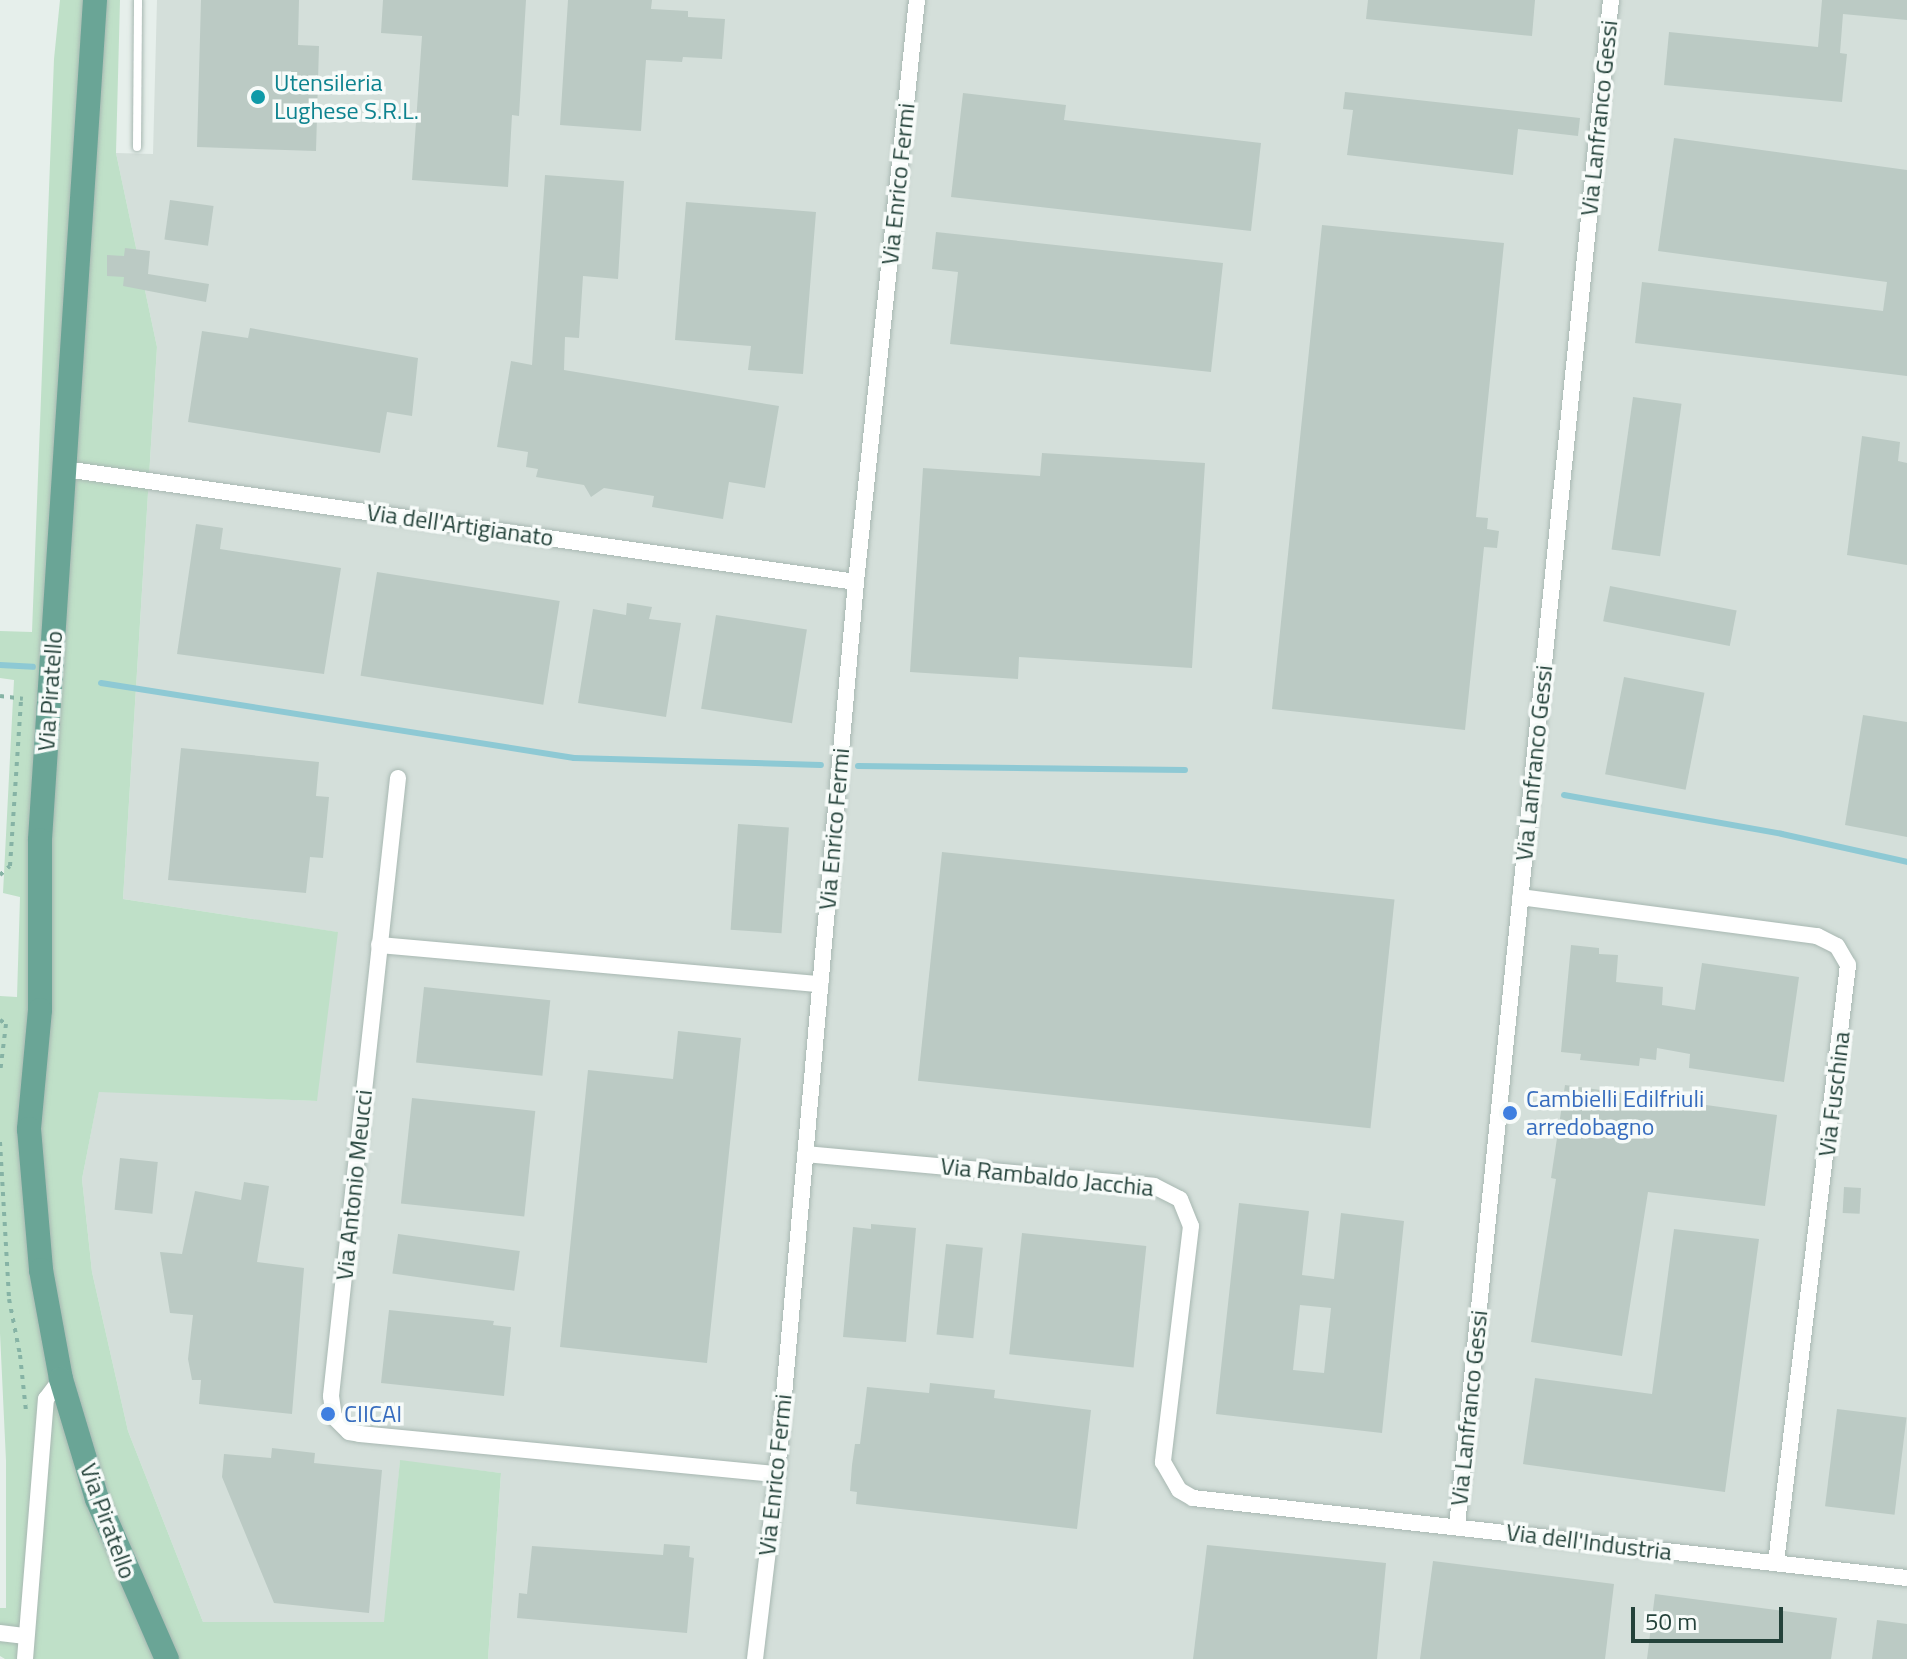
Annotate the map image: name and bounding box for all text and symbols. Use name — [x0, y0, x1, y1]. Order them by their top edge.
street label: Via Lanfranco Gessi — [1574, 19, 1624, 217]
place label: Utensileria Lughese S.R.L. — [274, 69, 419, 125]
marker: Utensileria Lughese S.R.L. — [249, 88, 267, 106]
street label: Via Enrico Fermi — [875, 102, 921, 266]
street label: Via dell'Artigianato — [365, 498, 555, 552]
street label: Via Piratello — [31, 630, 69, 752]
street label: Via Lanfranco Gessi — [1509, 664, 1559, 862]
street label: Via Enrico Fermi — [813, 747, 855, 911]
street label: Via Fuschina — [1812, 1030, 1856, 1158]
place label: Cambielli Edilfriuli arredobagno — [1526, 1085, 1704, 1141]
street label: Via Antonio Meucci — [330, 1088, 378, 1282]
marker: Cambielli Edilfriuli arredobagno — [1501, 1104, 1519, 1122]
street label: Via Rambaldo Jacchia — [939, 1151, 1155, 1203]
street label: Via Lanfranco Gessi — [1444, 1309, 1494, 1507]
street label: Via Enrico Fermi — [752, 1393, 798, 1557]
place label: CIICAI — [344, 1400, 402, 1428]
marker: CIICAI — [319, 1405, 337, 1423]
street label: Via Piratello — [74, 1459, 142, 1583]
street label: Via dell'Industria — [1504, 1518, 1674, 1566]
scale bar — [1635, 1591, 1787, 1641]
text: 50 m — [1645, 1603, 1697, 1639]

